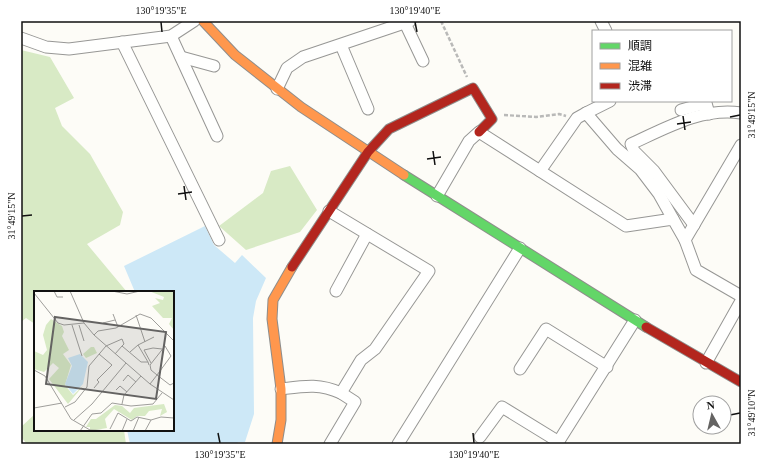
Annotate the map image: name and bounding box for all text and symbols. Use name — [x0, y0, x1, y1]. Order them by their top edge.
text: 130°19'35"E — [136, 5, 187, 16]
text: 130°19'40"E — [390, 5, 441, 16]
legend — [592, 30, 732, 102]
text: 順調 — [628, 39, 652, 53]
text: 混雑 — [628, 59, 652, 73]
text: 渋滞 — [628, 79, 652, 93]
text: 31°49'15"N — [746, 91, 757, 139]
text: 31°49'15"N — [6, 192, 17, 240]
inset map — [34, 291, 174, 431]
text: 31°49'10"N — [746, 389, 757, 437]
north arrow — [692, 395, 732, 435]
text: N — [706, 399, 715, 412]
text: 130°19'35"E — [195, 449, 246, 460]
text: 130°19'40"E — [449, 449, 500, 460]

